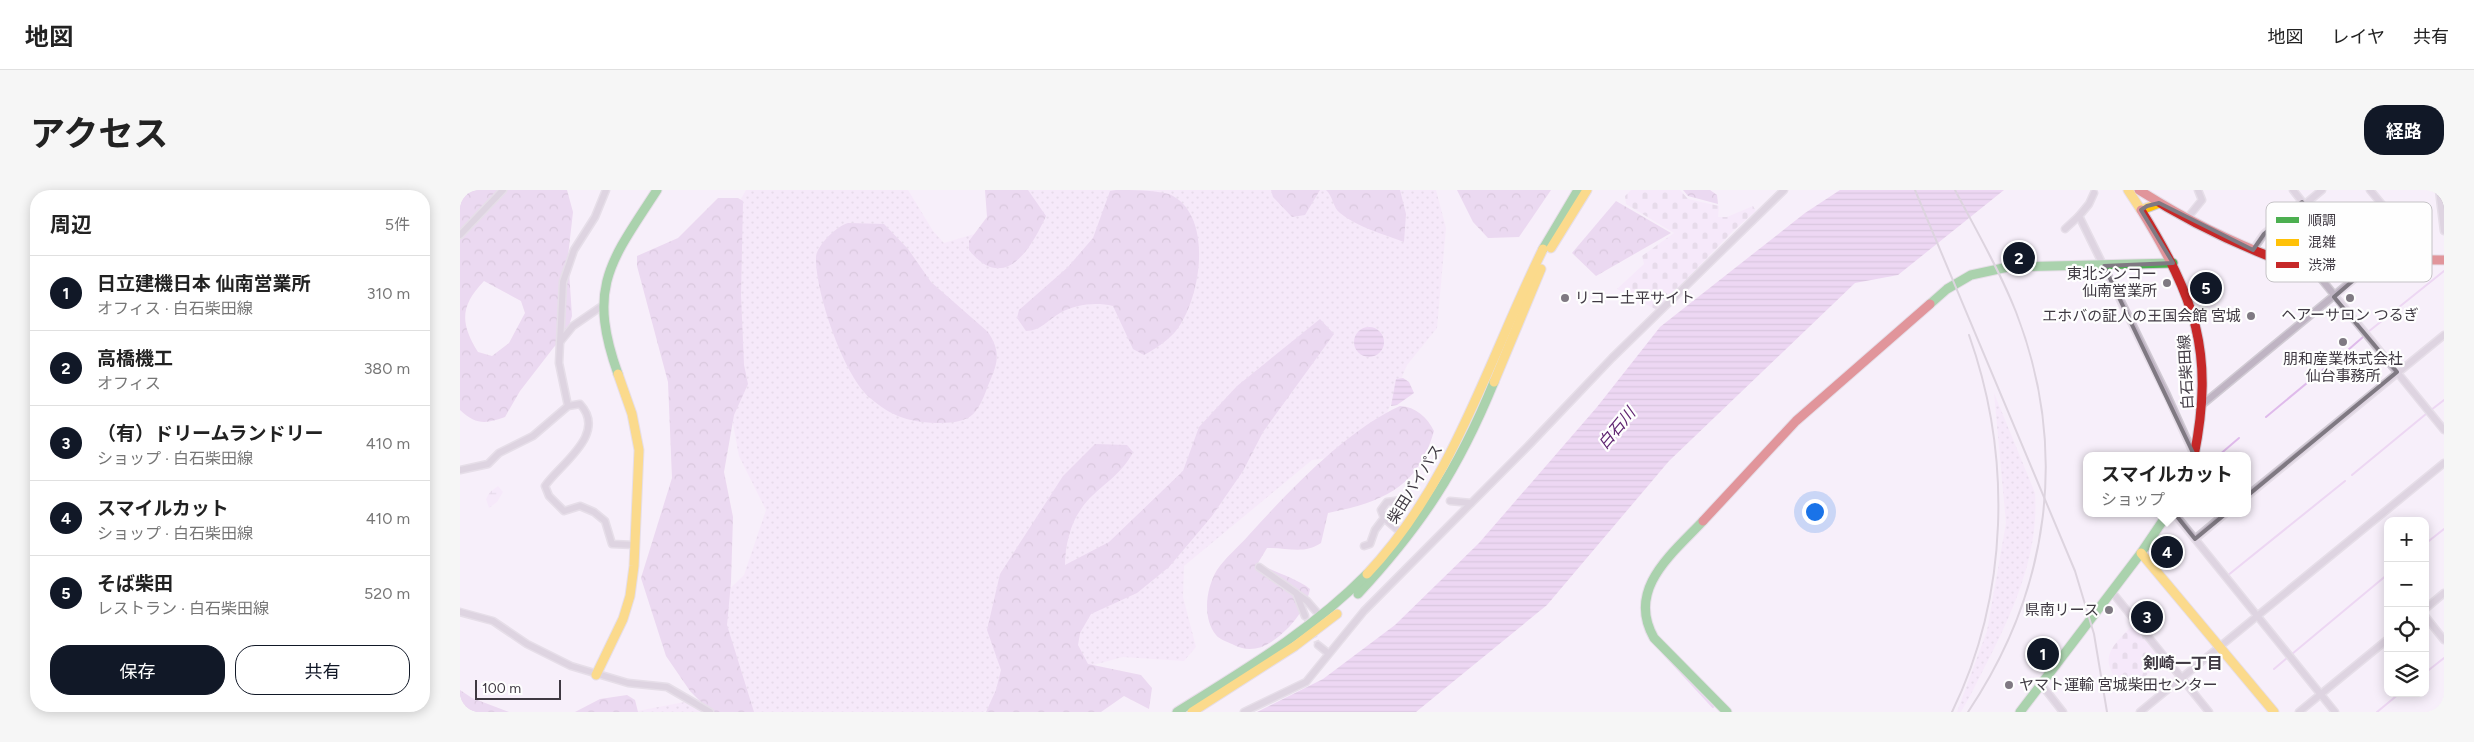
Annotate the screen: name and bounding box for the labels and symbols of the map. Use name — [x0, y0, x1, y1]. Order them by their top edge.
legend — [2266, 202, 2432, 282]
text: 順調 — [2308, 212, 2336, 229]
text: 混雑 — [2308, 234, 2336, 251]
pin: 2 — [2003, 239, 2035, 277]
text: 渋滞 — [2308, 257, 2336, 274]
place label: 東北シンコー 仙南営業所 — [2067, 265, 2157, 300]
pin: 5 — [2190, 269, 2222, 307]
marker: 東北シンコー 仙南営業所 — [2161, 277, 2173, 289]
place label: リコー土平サイト — [1575, 289, 1695, 307]
marker: リコー土平サイト — [1559, 292, 1571, 304]
marker: ヘアーサロン つるぎ — [2344, 292, 2356, 304]
place label: ヘアーサロン つるぎ — [2281, 306, 2419, 324]
place label: エホバの証人の王国会館 宮城 — [2042, 307, 2241, 325]
marker: エホバの証人の王国会館 宮城 — [2245, 310, 2257, 322]
street label: 白石柴田線 — [2175, 334, 2197, 410]
marker: 朋和産業株式会社 仙台事務所 — [2337, 336, 2349, 348]
place label: 朋和産業株式会社 仙台事務所 — [2283, 350, 2403, 385]
water label: 白石川 — [1594, 402, 1640, 453]
street label: 柴田バイパス — [1384, 441, 1446, 527]
your location — [1802, 499, 1828, 525]
pin: 4 — [2151, 533, 2183, 571]
pin: 3 — [2131, 598, 2163, 636]
place label: 県南リース — [2025, 601, 2099, 619]
marker: 県南リース — [2103, 604, 2115, 616]
pin: 1 — [2027, 635, 2059, 673]
district label: 剣崎一丁目 — [2143, 654, 2223, 673]
place label: ヤマト運輸 宮城柴田センター — [2019, 676, 2218, 694]
scale bar — [475, 677, 561, 700]
marker: ヤマト運輸 宮城柴田センター — [2003, 679, 2015, 691]

